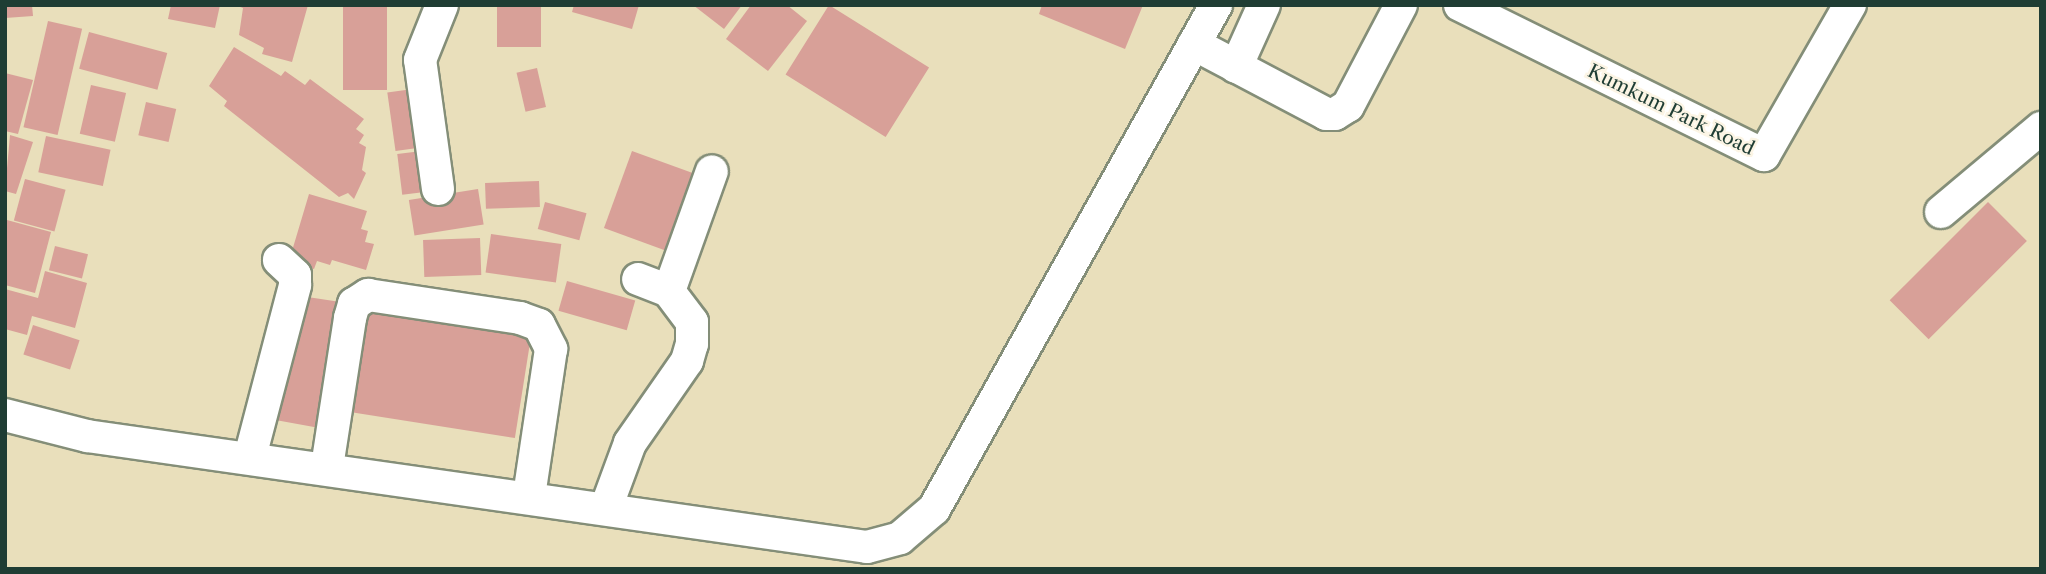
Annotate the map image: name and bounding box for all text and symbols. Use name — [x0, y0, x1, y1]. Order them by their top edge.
street label: Kumkum Park Road — [1584, 60, 1758, 160]

